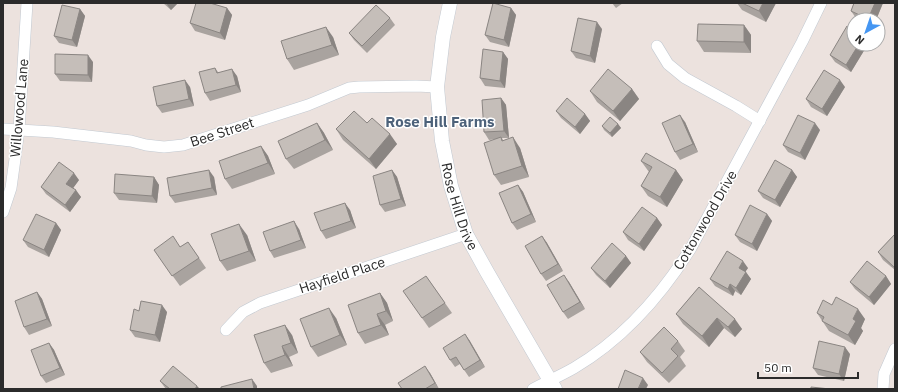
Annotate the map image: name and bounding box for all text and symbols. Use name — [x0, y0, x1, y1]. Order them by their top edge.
north arrow — [846, 12, 886, 52]
text: N — [852, 32, 867, 48]
street label: Willowood Lane — [6, 58, 32, 158]
district label: Rose Hill Farms — [385, 112, 495, 131]
street label: Bee Street — [188, 113, 256, 151]
street label: Rose Hill Drive — [438, 161, 482, 254]
street label: Cottonwood Drive — [669, 167, 741, 273]
street label: Hayfield Place — [297, 253, 388, 297]
scale bar — [758, 354, 858, 380]
text: 50 m — [764, 360, 792, 375]

